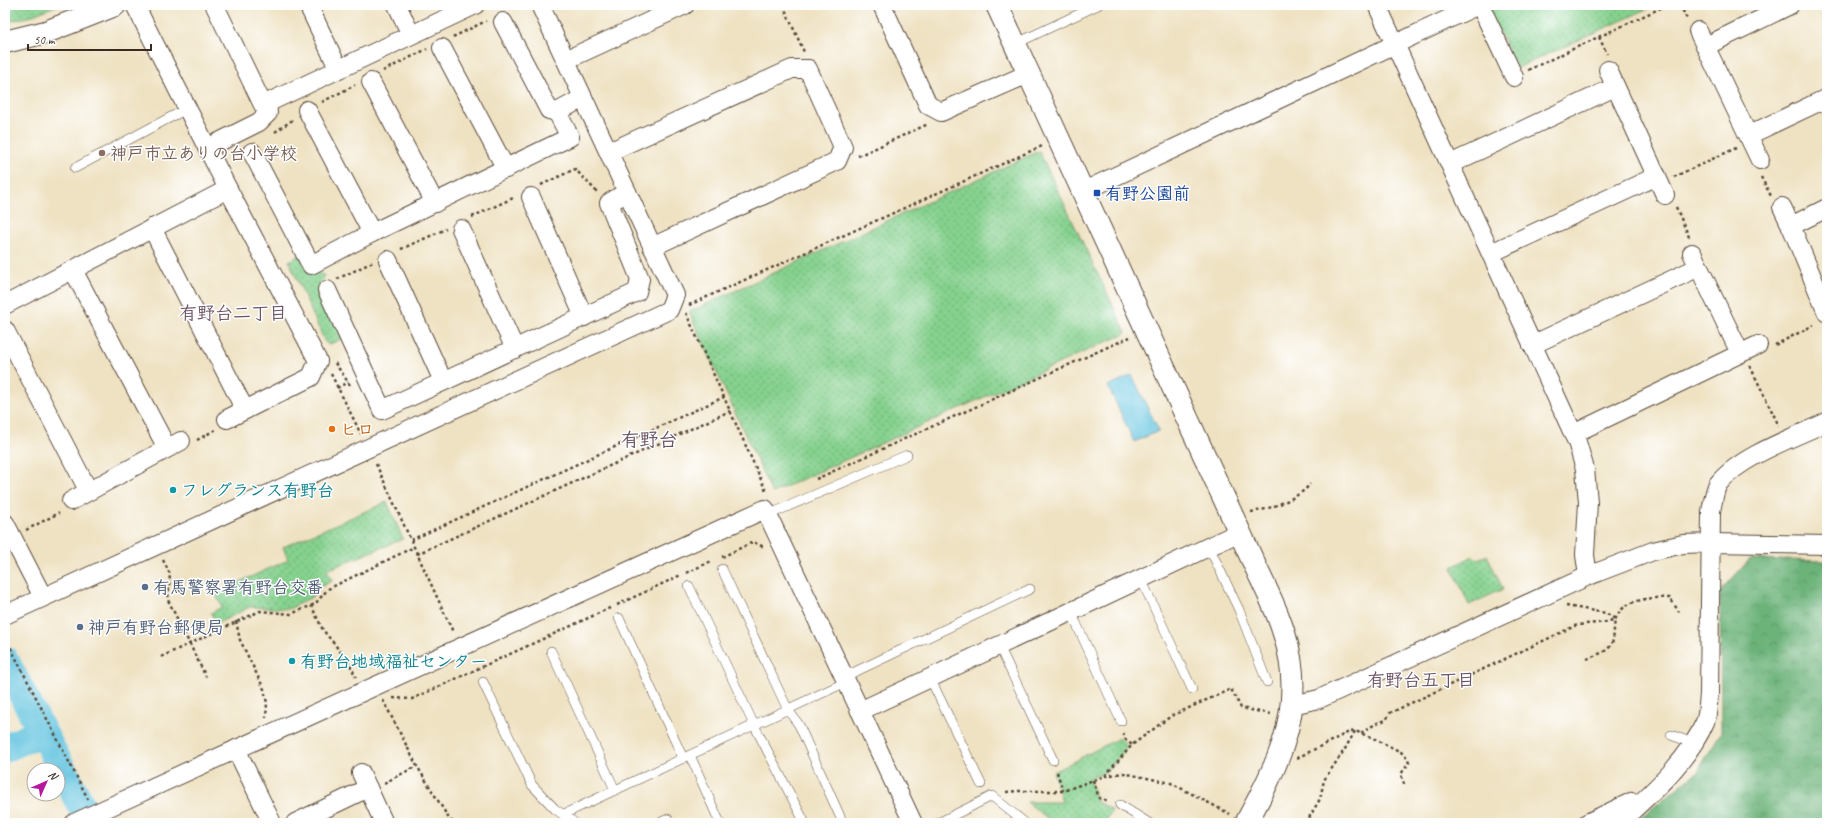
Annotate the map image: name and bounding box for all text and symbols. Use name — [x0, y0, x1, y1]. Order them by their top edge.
scale bar — [28, 26, 151, 52]
text: 50 m — [34, 32, 56, 48]
place label: 神戸市立ありの台小学校 — [110, 143, 297, 164]
marker: 神戸市立ありの台小学校 — [97, 148, 107, 158]
place label: 有野公園前 — [1105, 183, 1190, 204]
marker: 有野公園前 — [1092, 188, 1102, 198]
district label: 有野台二丁目 — [179, 302, 287, 324]
place label: ヒロ — [340, 419, 374, 440]
marker: ヒロ — [327, 424, 337, 434]
district label: 有野台 — [620, 428, 678, 452]
place label: フレグランス有野台 — [181, 480, 334, 501]
marker: フレグランス有野台 — [168, 485, 178, 495]
place label: 有馬警察署有野台交番 — [153, 577, 323, 598]
marker: 有馬警察署有野台交番 — [140, 582, 150, 592]
place label: 神戸有野台郵便局 — [88, 617, 224, 638]
marker: 神戸有野台郵便局 — [75, 622, 85, 632]
place label: 有野台地域福祉センター — [300, 651, 487, 672]
marker: 有野台地域福祉センター — [287, 656, 297, 666]
district label: 有野台五丁目 — [1367, 669, 1475, 691]
north arrow — [26, 762, 66, 802]
text: N — [46, 768, 62, 784]

